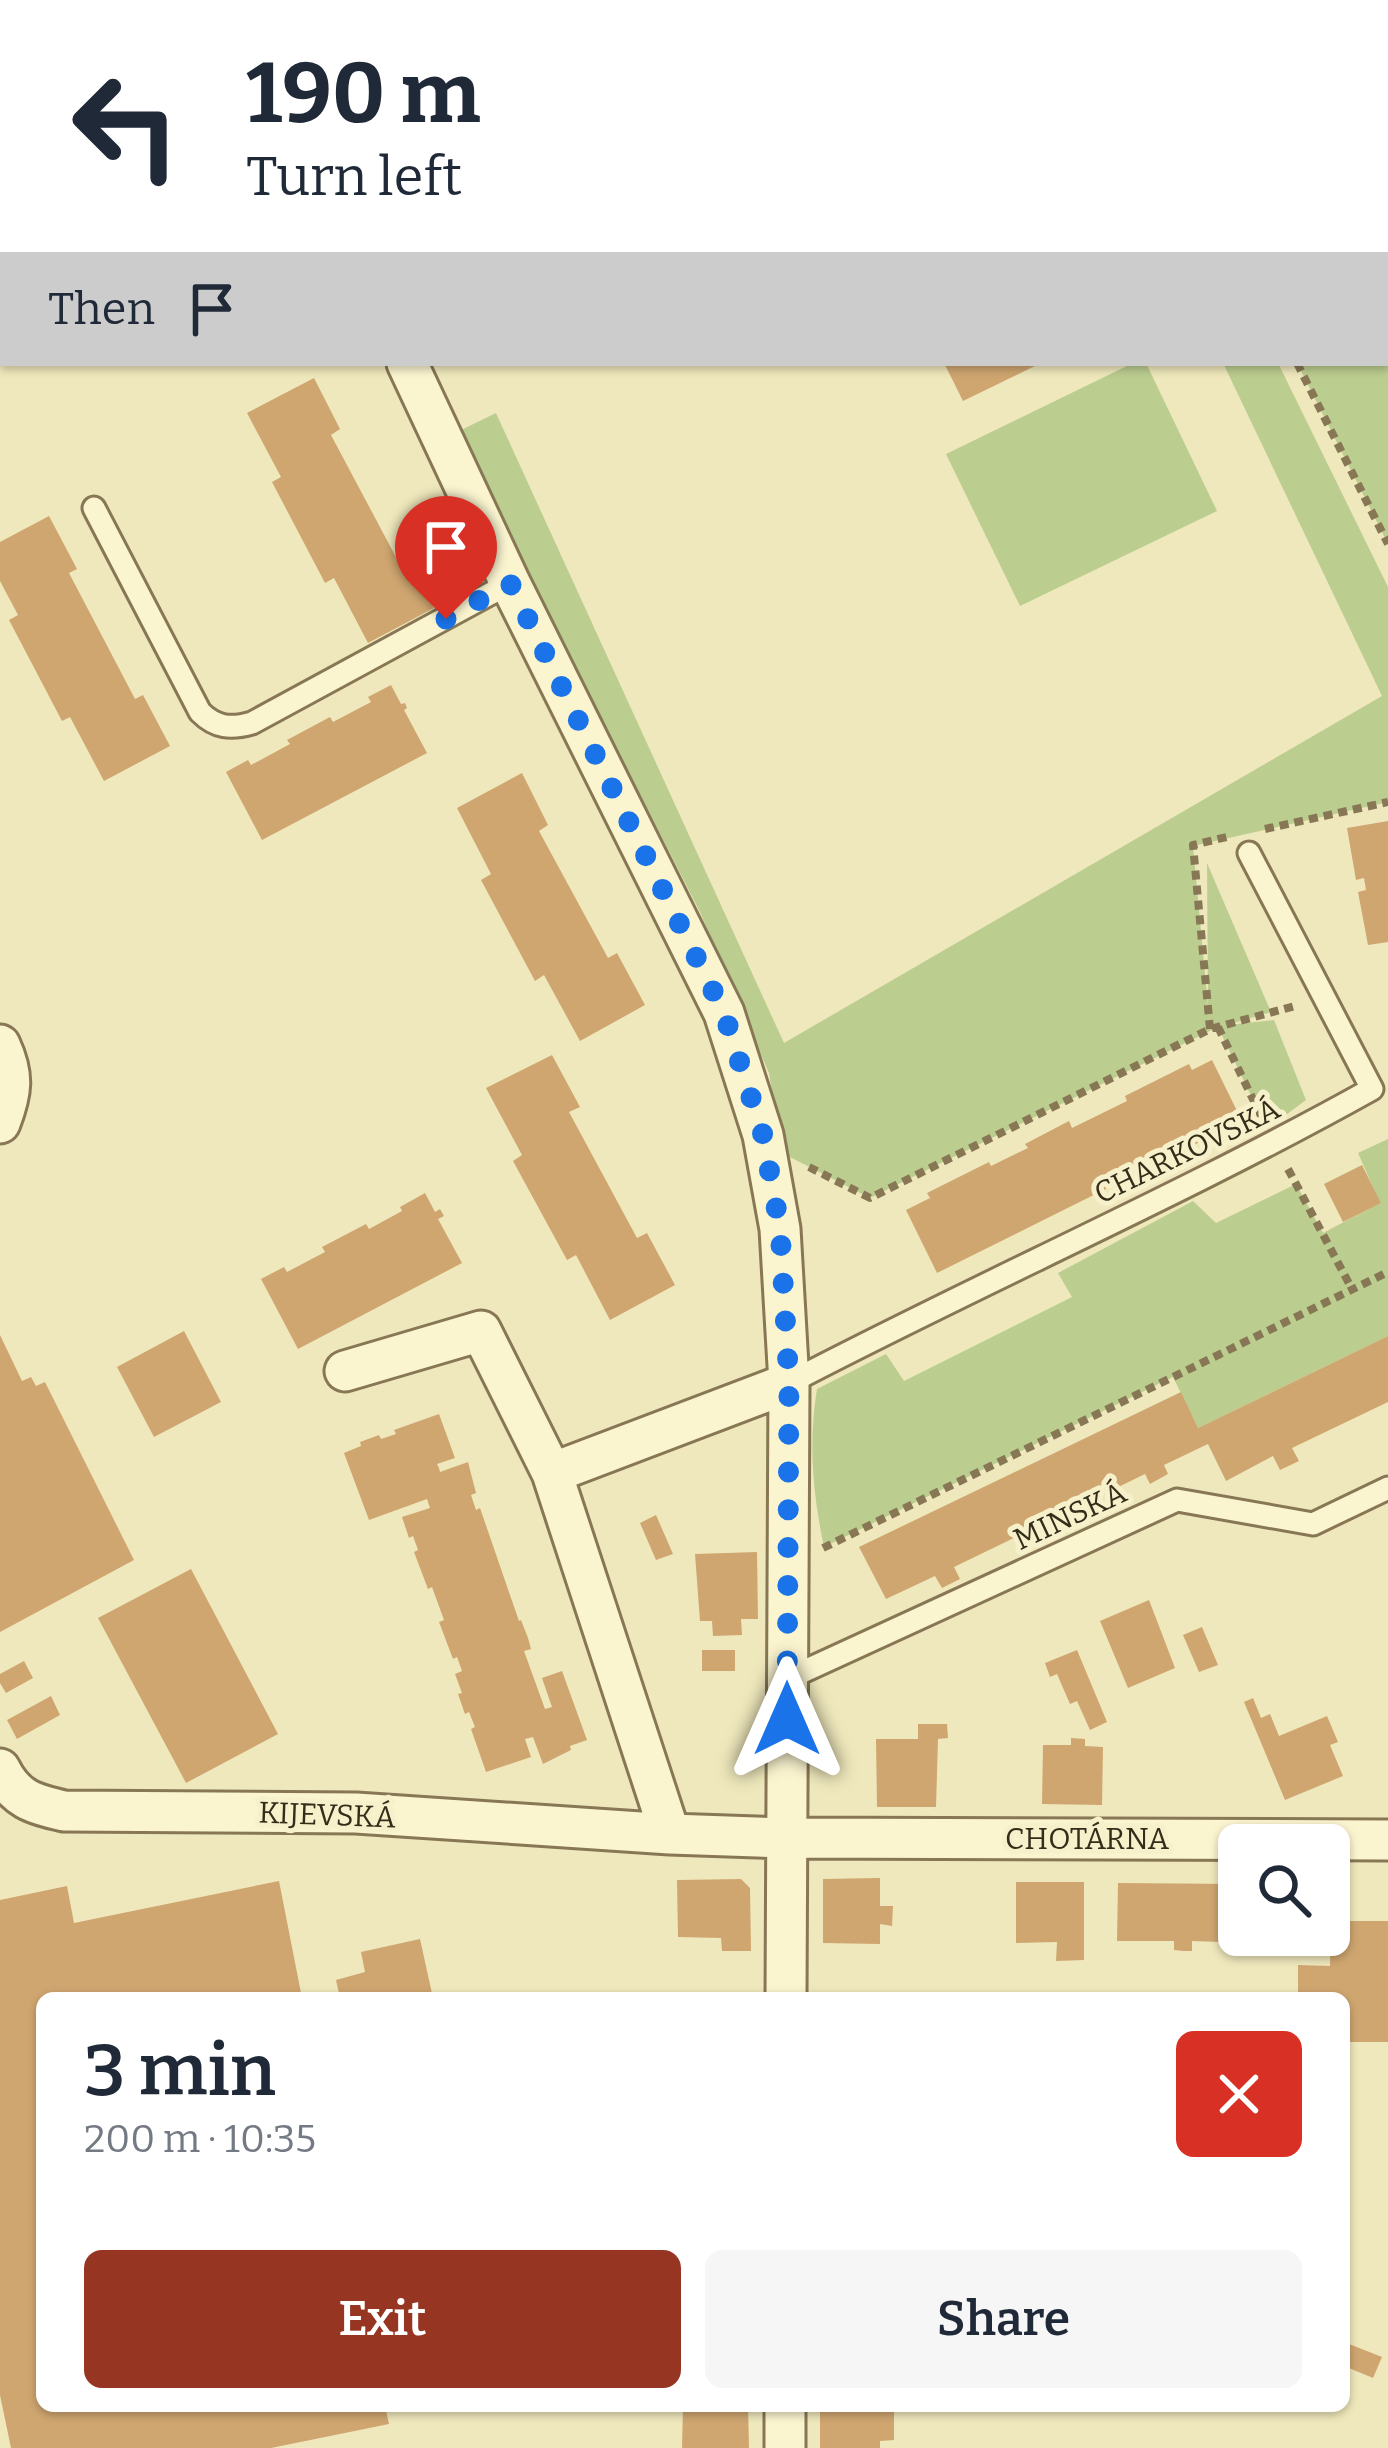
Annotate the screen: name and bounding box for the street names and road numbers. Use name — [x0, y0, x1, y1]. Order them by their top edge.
street label: CHARKOVSKÁ — [1088, 1090, 1286, 1211]
street label: MINSKÁ — [1008, 1474, 1133, 1558]
street label: KIJEVSKÁ — [258, 1795, 397, 1835]
street label: CHOTÁRNA — [1005, 1821, 1170, 1857]

